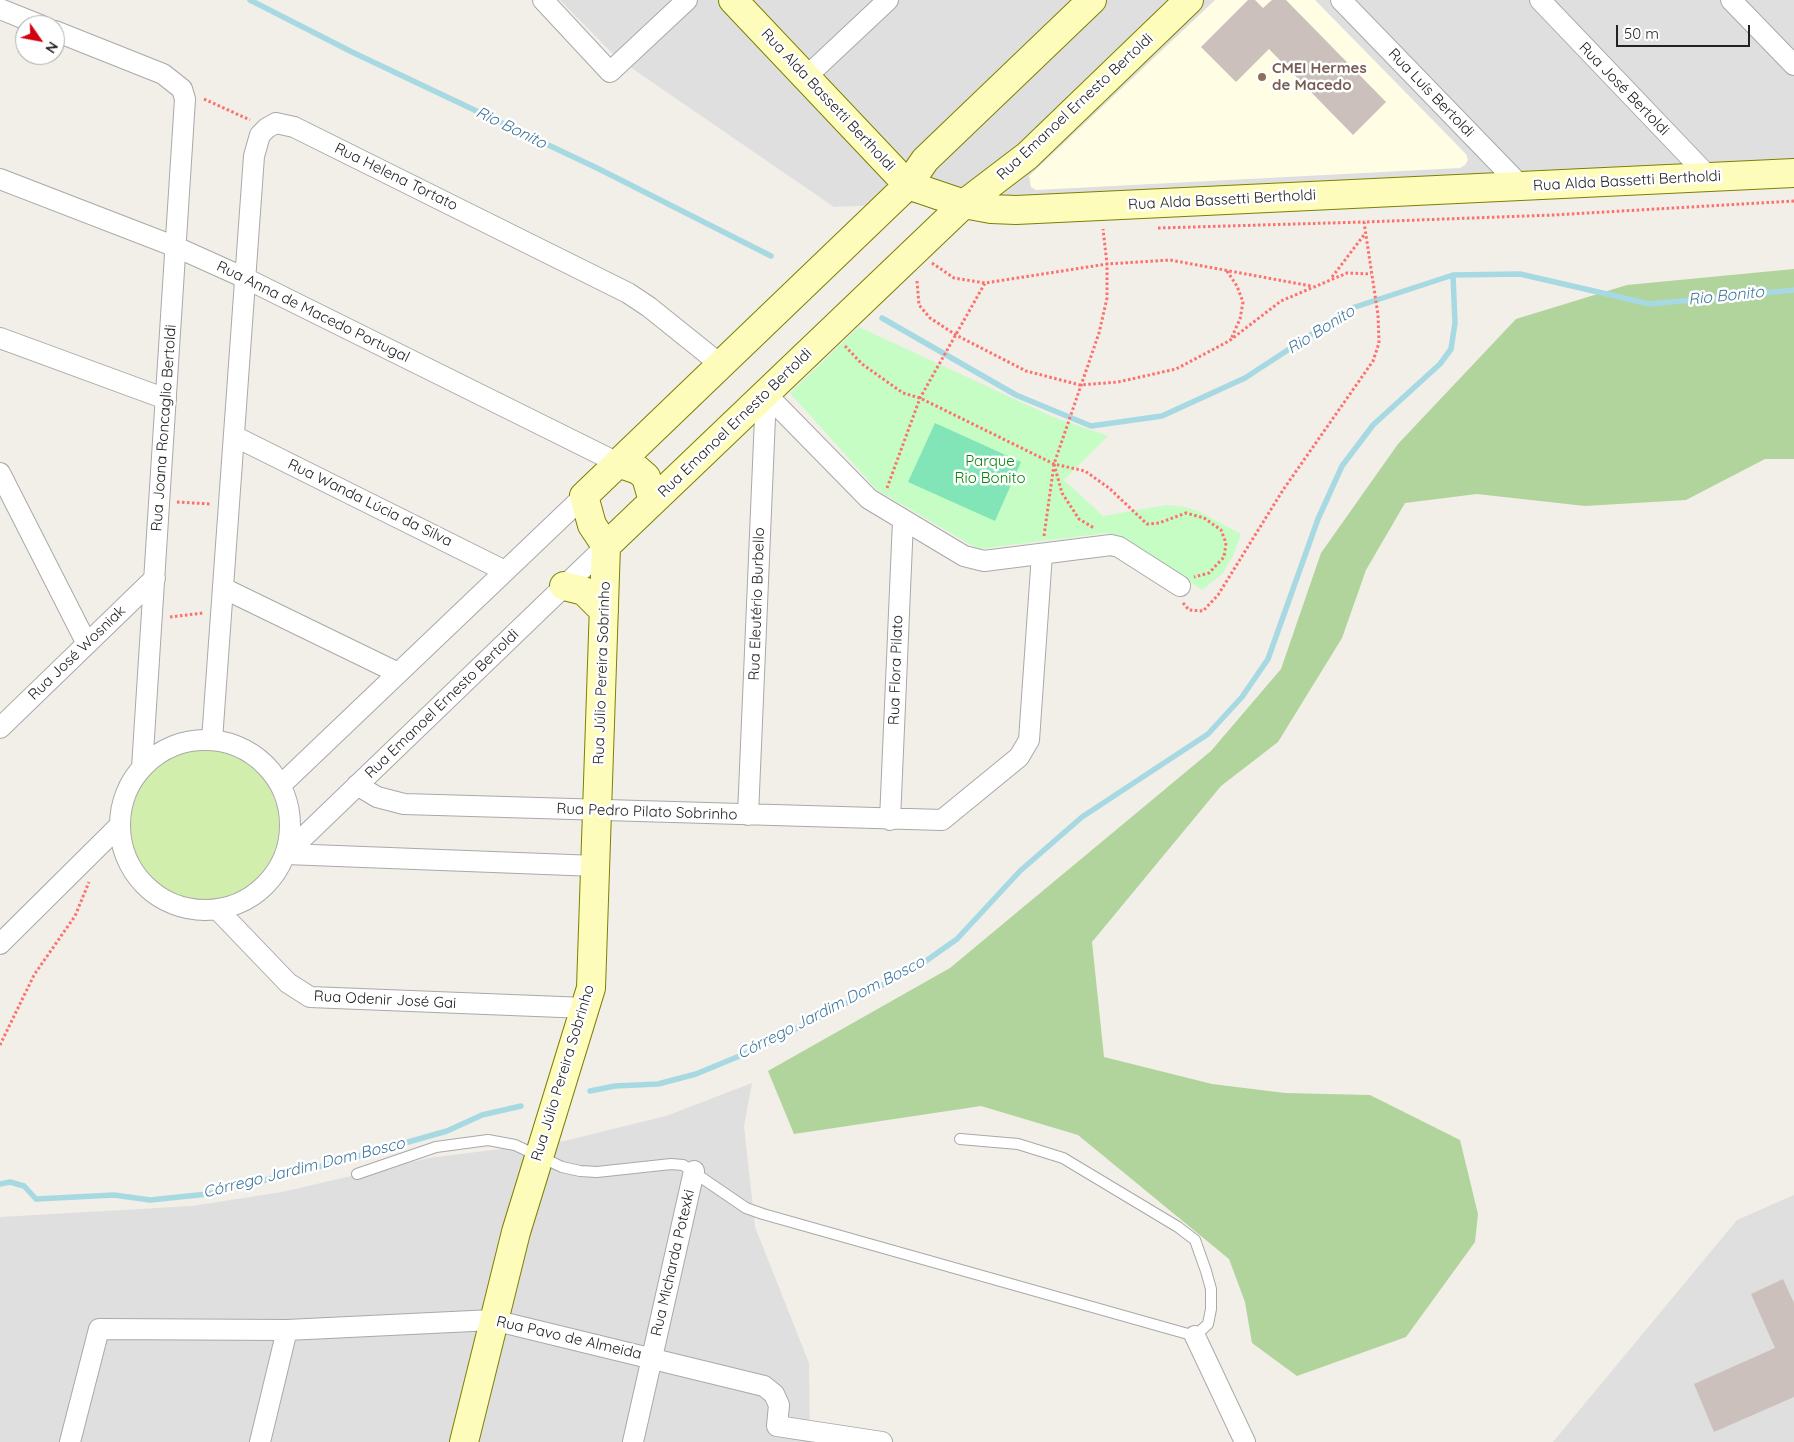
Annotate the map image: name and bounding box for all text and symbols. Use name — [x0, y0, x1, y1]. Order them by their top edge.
north arrow — [15, 15, 65, 65]
scale bar — [1619, 15, 1753, 47]
text: 50 m — [1624, 24, 1659, 43]
street label: Rua Alda Bassetti Bertholdi — [757, 25, 899, 175]
street label: Rua Emanoel Ernesto Bertoldi — [993, 30, 1157, 184]
text: N — [41, 38, 62, 57]
street label: Rua José Bertoldi — [1575, 39, 1673, 139]
street label: Rua Luís Bertoldi — [1384, 45, 1478, 141]
place label: CMEI Hermes de Macedo — [1272, 59, 1367, 94]
marker: CMEI Hermes de Macedo — [1256, 71, 1268, 83]
water label: Rio Bonito — [473, 103, 549, 153]
street label: Rua Helena Tortato — [331, 139, 461, 215]
street label: Rua Alda Bassetti Bertholdi — [1533, 167, 1721, 195]
street label: Rua Alda Bassetti Bertholdi — [1128, 186, 1316, 214]
street label: Rua Anna de Macedo Portugal — [214, 257, 412, 367]
water label: Rio Bonito — [1687, 282, 1765, 310]
water label: Rio Bonito — [1284, 302, 1358, 358]
street label: Rua Joana Roncaglio Bertoldi — [148, 324, 180, 532]
street label: Rua Emanoel Ernesto Bertoldi — [654, 345, 816, 501]
park label: Parque Rio Bonito — [954, 452, 1026, 487]
street label: Rua Wanda Lúcia da Silva — [285, 455, 455, 551]
street label: Rua Eleutério Burbello — [745, 527, 769, 681]
street label: Rua Júlio Pereira Sobrinho — [590, 581, 614, 765]
street label: Rua José Wosniak — [25, 602, 129, 704]
street label: Rua Flora Pilato — [885, 615, 907, 725]
street label: Rua Emanoel Ernesto Bertoldi — [361, 626, 523, 782]
street label: Rua Pedro Pilato Sobrinho — [556, 800, 738, 824]
water label: Córrego Jardim Dom Bosco — [734, 952, 928, 1064]
street label: Rua Júlio Pereira Sobrinho — [528, 983, 598, 1163]
street label: Rua Odenir José Gai — [313, 987, 457, 1013]
water label: Córrego Jardim Dom Bosco — [201, 1134, 407, 1202]
street label: Rua Micharda Potexki — [647, 1188, 699, 1338]
street label: Rua Pavo de Almeida — [494, 1312, 644, 1364]

